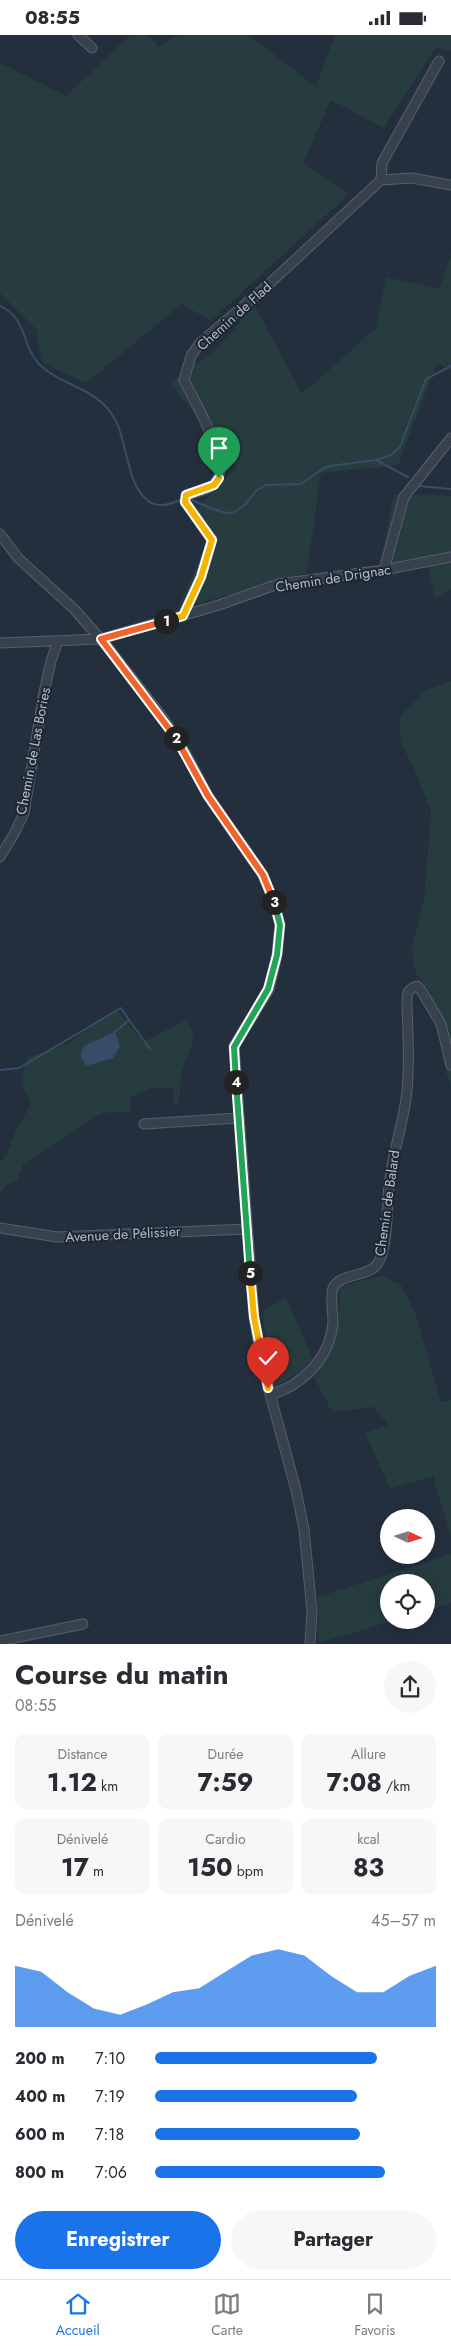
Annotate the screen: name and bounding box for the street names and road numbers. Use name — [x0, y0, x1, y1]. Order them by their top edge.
street label: Chemin de Flad — [192, 277, 276, 355]
street label: Chemin de Drignac — [274, 559, 392, 597]
street label: Chemin de Las Bories — [11, 685, 55, 816]
street label: Chemin de Balard — [370, 1149, 404, 1257]
street label: Avenue de Pélissier — [65, 1221, 181, 1247]

